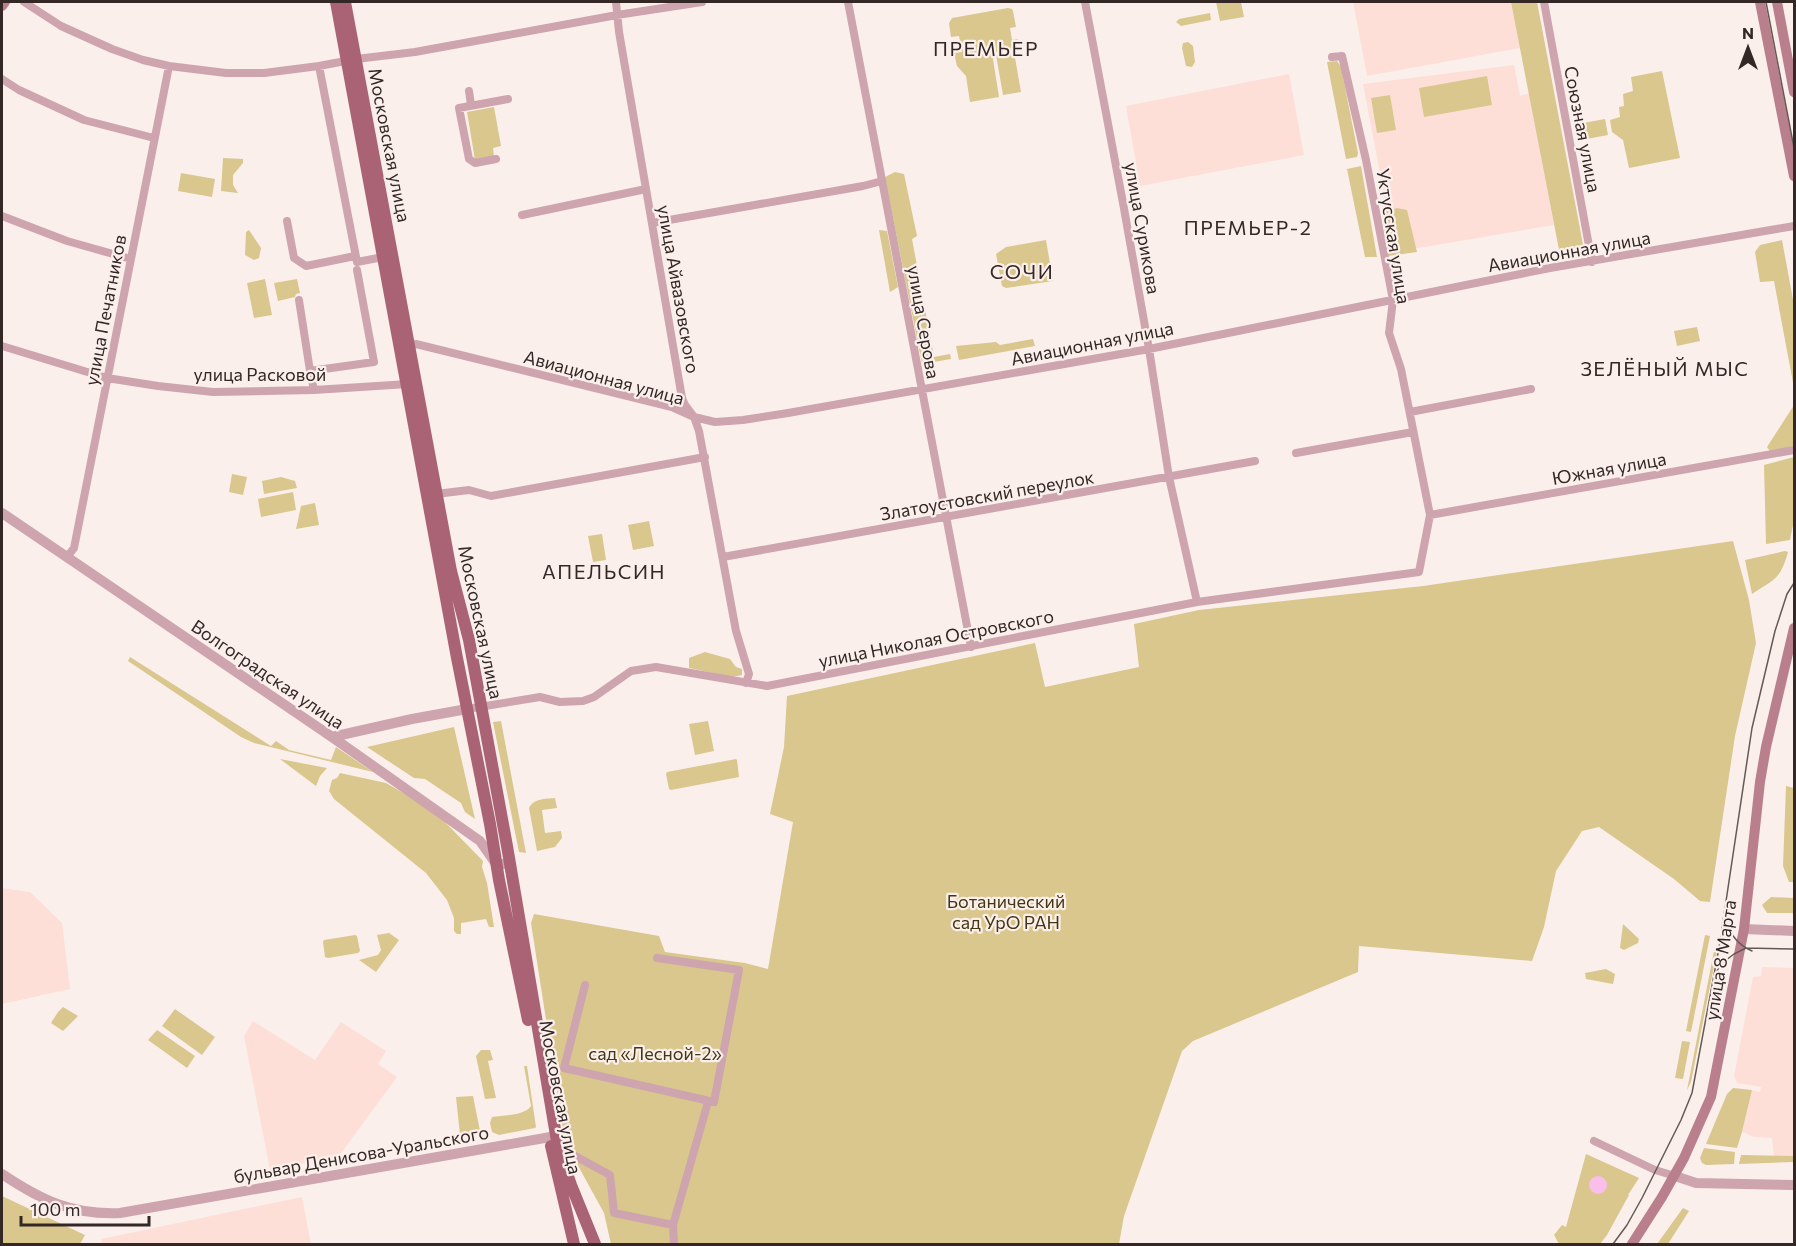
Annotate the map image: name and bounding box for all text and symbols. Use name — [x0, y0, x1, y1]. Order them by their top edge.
north arrow — [1718, 18, 1778, 78]
text: N — [1742, 23, 1754, 42]
district label: ПРЕМЬЕР — [933, 36, 1039, 60]
street label: Союзная улица — [1560, 64, 1606, 194]
street label: Московская улица — [364, 66, 416, 224]
street label: улица Сурикова — [1121, 160, 1165, 296]
street label: Уктусская улица — [1372, 167, 1416, 305]
street label: улица Айвазовского — [653, 203, 705, 375]
district label: ПРЕМЬЕР-2 — [1184, 215, 1312, 239]
street label: Авиационная улица — [1486, 226, 1652, 276]
street label: улица Печатников — [80, 233, 130, 387]
district label: СОЧИ — [990, 259, 1054, 283]
street label: улица Серова — [903, 264, 945, 380]
street label: Авиационная улица — [1009, 316, 1175, 370]
street label: Авиационная улица — [521, 345, 687, 409]
district label: ЗЕЛЁНЫЙ МЫС — [1580, 356, 1750, 380]
street label: улица Расковой — [194, 363, 326, 385]
street label: Южная улица — [1550, 447, 1668, 489]
street label: Златоустовский переулок — [878, 465, 1096, 525]
street label: Московская улица — [454, 543, 508, 701]
district label: АПЕЛЬСИН — [542, 559, 666, 583]
street label: улица Николая Островского — [816, 604, 1056, 672]
street label: Волгоградская улица — [187, 615, 349, 733]
park label: Ботанический сад УрО РАН — [947, 890, 1065, 933]
street label: улица 8 Марта — [1700, 898, 1740, 1022]
street label: Московская улица — [535, 1018, 587, 1176]
park label: сад «Лесной-2» — [588, 1042, 722, 1064]
street label: бульвар Денисова-Уральского — [232, 1121, 490, 1187]
scale bar — [21, 1189, 148, 1227]
text: 100 m — [30, 1198, 80, 1220]

